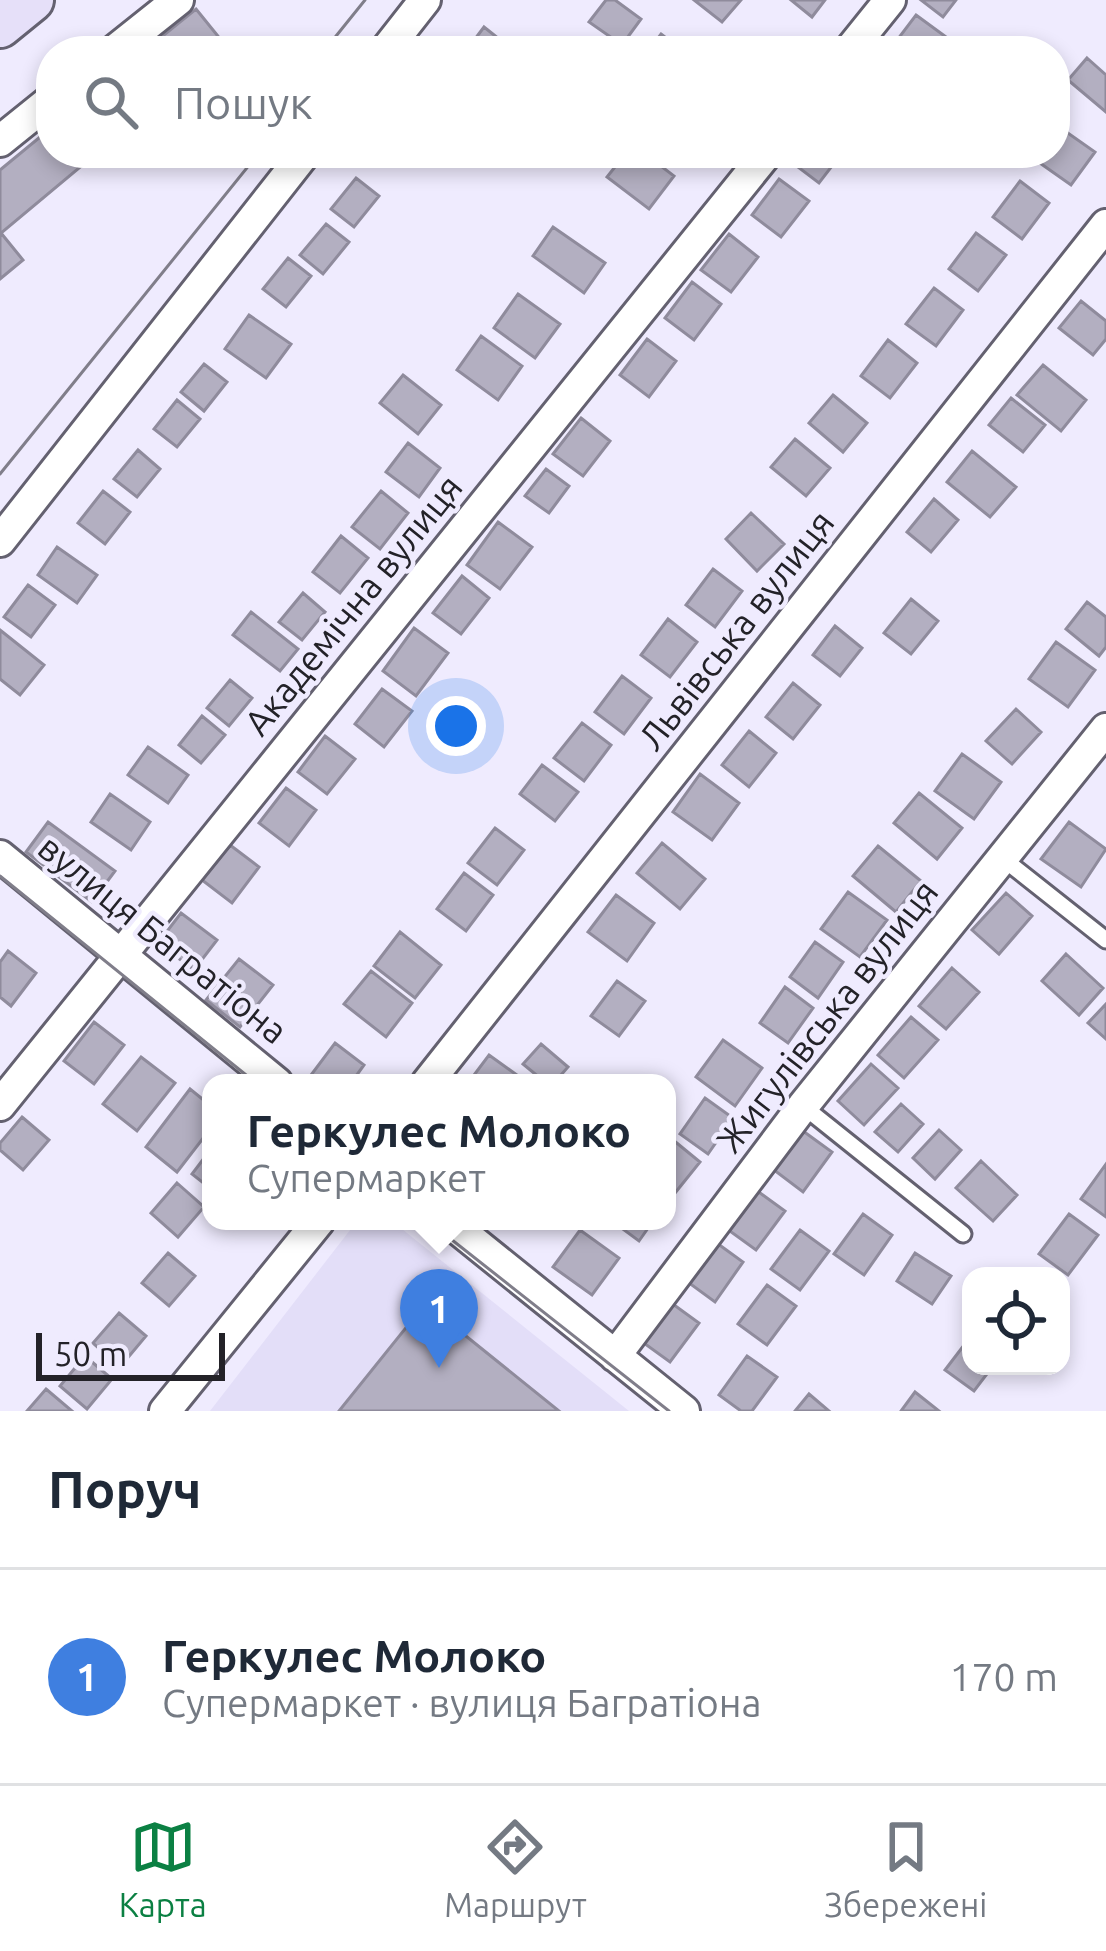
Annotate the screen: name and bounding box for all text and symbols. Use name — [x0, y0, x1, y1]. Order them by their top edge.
search box — [36, 36, 1070, 168]
icon: search — [78, 69, 144, 135]
text: Пошук — [174, 77, 313, 128]
street label: Академічна вулиця — [235, 467, 470, 743]
street label: Львівська вулиця — [630, 502, 842, 757]
your location — [426, 696, 486, 756]
street label: вулиця Багратіона — [31, 826, 296, 1051]
street label: Жигулівська вулиця — [708, 871, 946, 1160]
popup — [202, 1074, 676, 1230]
text: Геркулес Молоко — [247, 1105, 631, 1156]
text: Супермаркет — [247, 1156, 486, 1199]
map controls — [962, 1267, 1070, 1375]
button: locate — [962, 1267, 1070, 1375]
pin: 1 — [400, 1269, 478, 1368]
scale bar — [36, 1327, 225, 1380]
text: 50 m — [54, 1335, 127, 1372]
text: Поруч — [48, 1460, 201, 1518]
text: Геркулес Молоко — [162, 1630, 546, 1681]
text: 1 — [76, 1655, 98, 1698]
text: 170 m — [949, 1655, 1058, 1698]
text: Супермаркет · вулиця Багратіона — [162, 1681, 762, 1724]
tab: Карта — [119, 1814, 207, 1923]
tab: Маршрут — [444, 1814, 587, 1923]
tab: Збережені — [824, 1814, 987, 1923]

